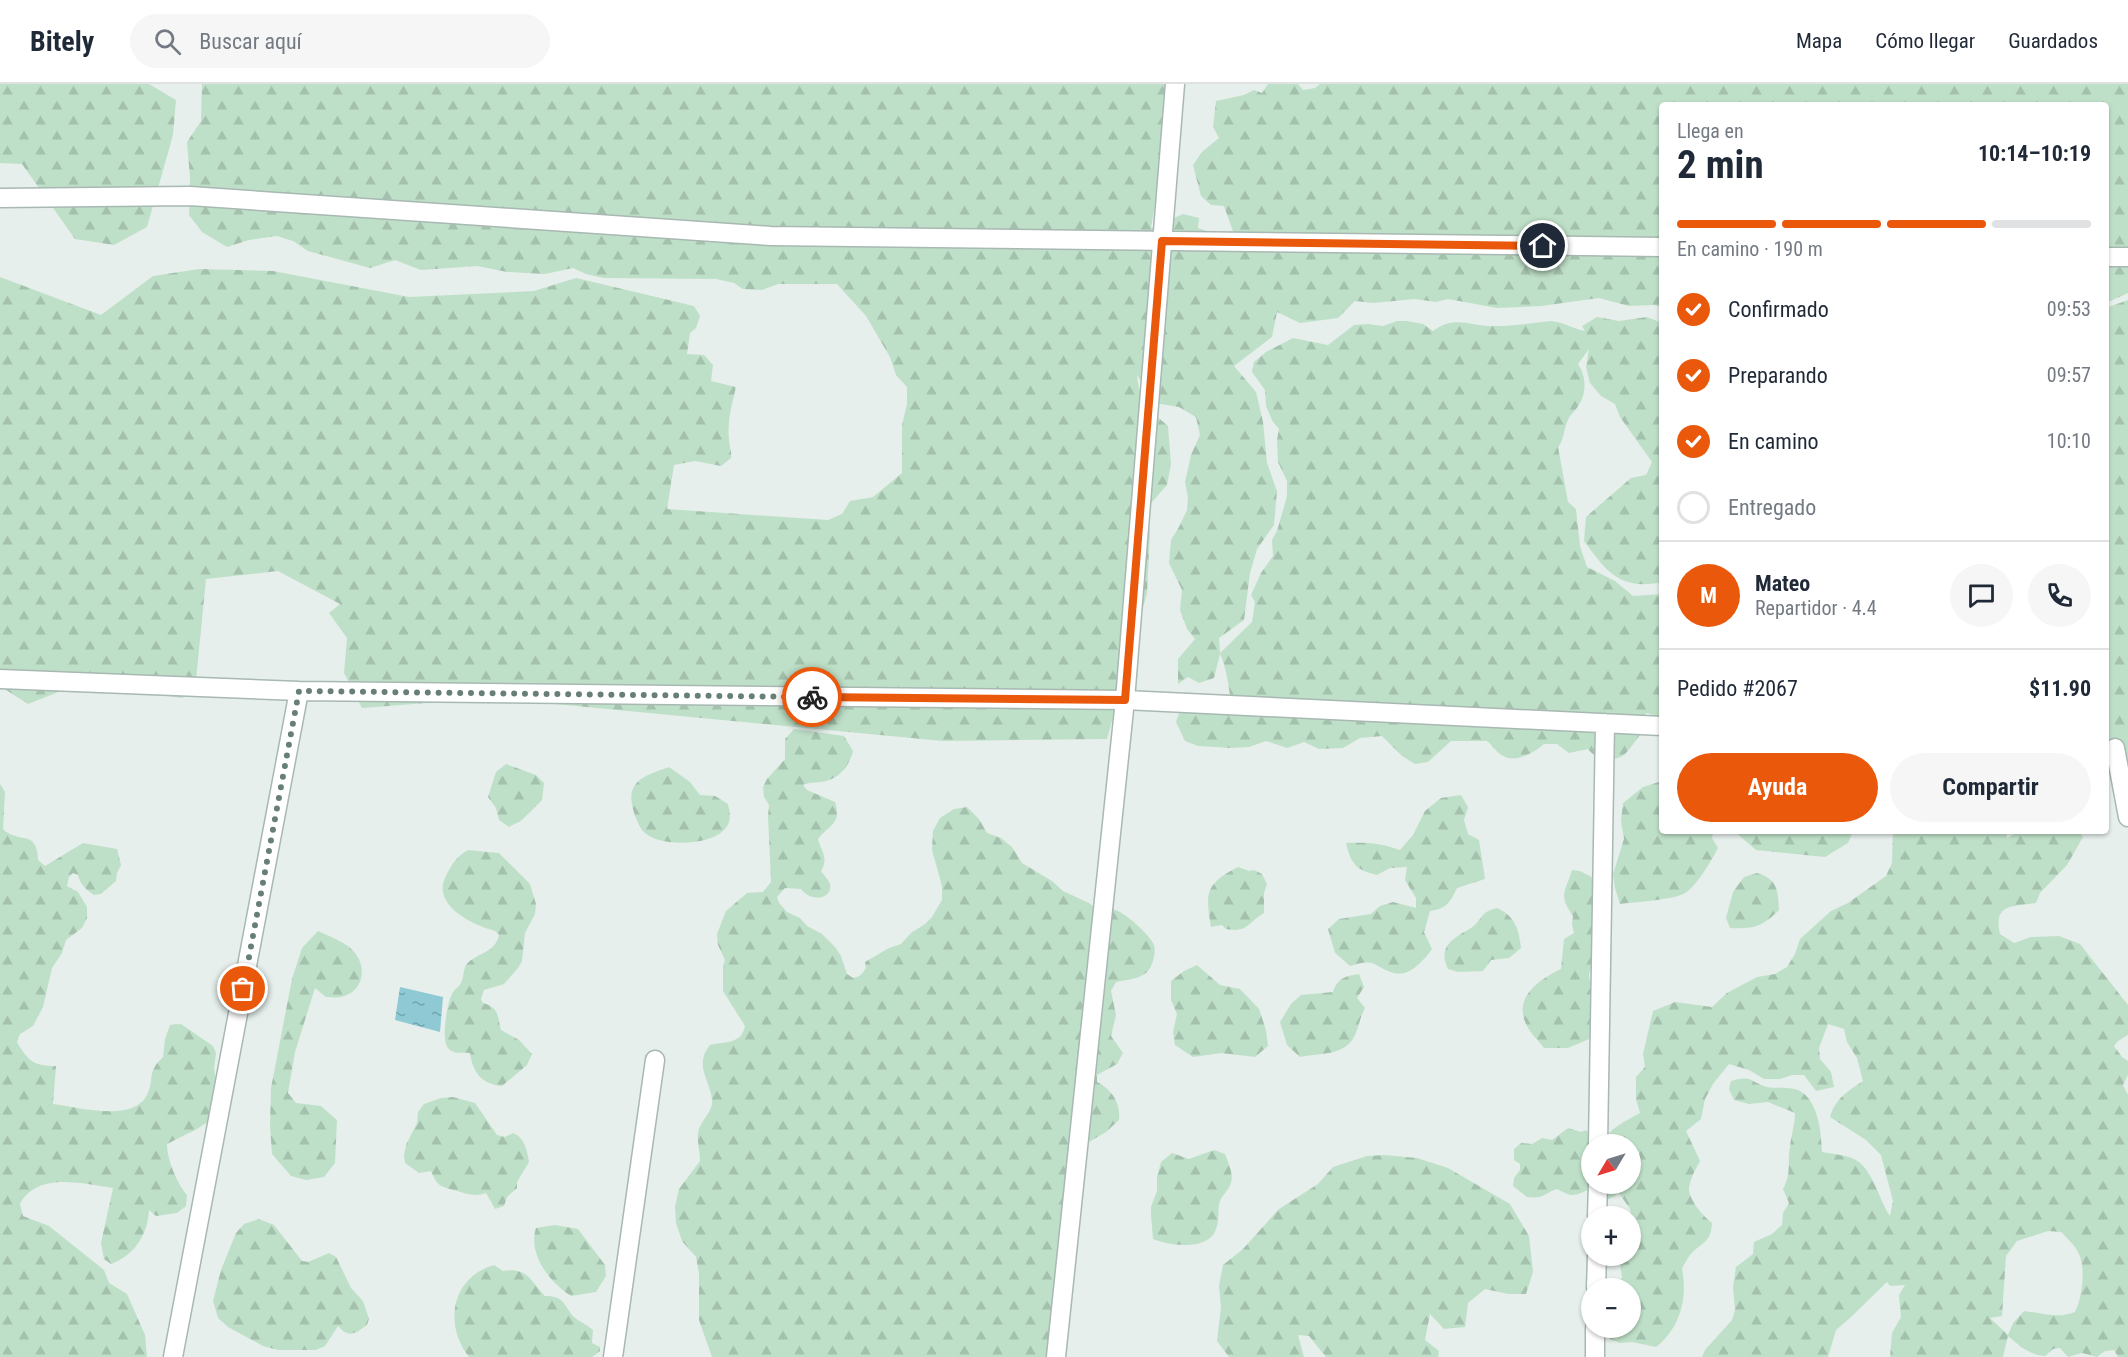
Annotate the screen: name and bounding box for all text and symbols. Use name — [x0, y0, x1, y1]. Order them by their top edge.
search box — [130, 14, 550, 68]
text: Bitely — [30, 25, 94, 58]
icon: search — [151, 25, 184, 58]
text: Buscar aquí — [199, 29, 302, 54]
text: Mapa — [1796, 29, 1842, 53]
text: Cómo llegar — [1875, 29, 1975, 53]
text: Guardados — [2008, 29, 2098, 53]
text: Llega en — [1677, 119, 1744, 143]
text: 10:14–10:19 — [1978, 141, 2091, 166]
text: 2 min — [1677, 142, 1764, 188]
pin — [1517, 220, 1568, 271]
icon: home — [1526, 229, 1559, 262]
text: En camino · 190 m — [1677, 237, 1823, 261]
icon: check — [1677, 293, 1710, 326]
text: Confirmado — [1728, 297, 1829, 322]
text: 09:53 — [2047, 297, 2091, 321]
icon: check — [1677, 359, 1710, 392]
text: Preparando — [1728, 363, 1828, 388]
text: 09:57 — [2047, 363, 2091, 387]
icon: check — [1677, 425, 1710, 458]
text: En camino — [1728, 429, 1819, 454]
text: 10:10 — [2047, 429, 2091, 453]
text: Entregado — [1728, 495, 1816, 520]
button: chat — [1950, 564, 2013, 627]
button: phone — [2028, 564, 2091, 627]
text: Mateo — [1755, 571, 1810, 596]
text: M — [1700, 583, 1717, 608]
text: Repartidor · 4.4 — [1755, 596, 1877, 620]
courier — [782, 667, 842, 727]
text: Pedido #2067 — [1677, 676, 1798, 701]
text: $11.90 — [2029, 676, 2091, 701]
icon: bike — [796, 681, 829, 714]
button: Ayuda — [1677, 753, 1878, 822]
button: Compartir — [1890, 753, 2091, 822]
pin — [217, 963, 268, 1014]
icon: bag — [226, 972, 259, 1005]
north arrow — [1581, 1134, 1641, 1194]
map controls — [1581, 1134, 1641, 1338]
button: + — [1581, 1206, 1641, 1266]
button: − — [1581, 1278, 1641, 1338]

